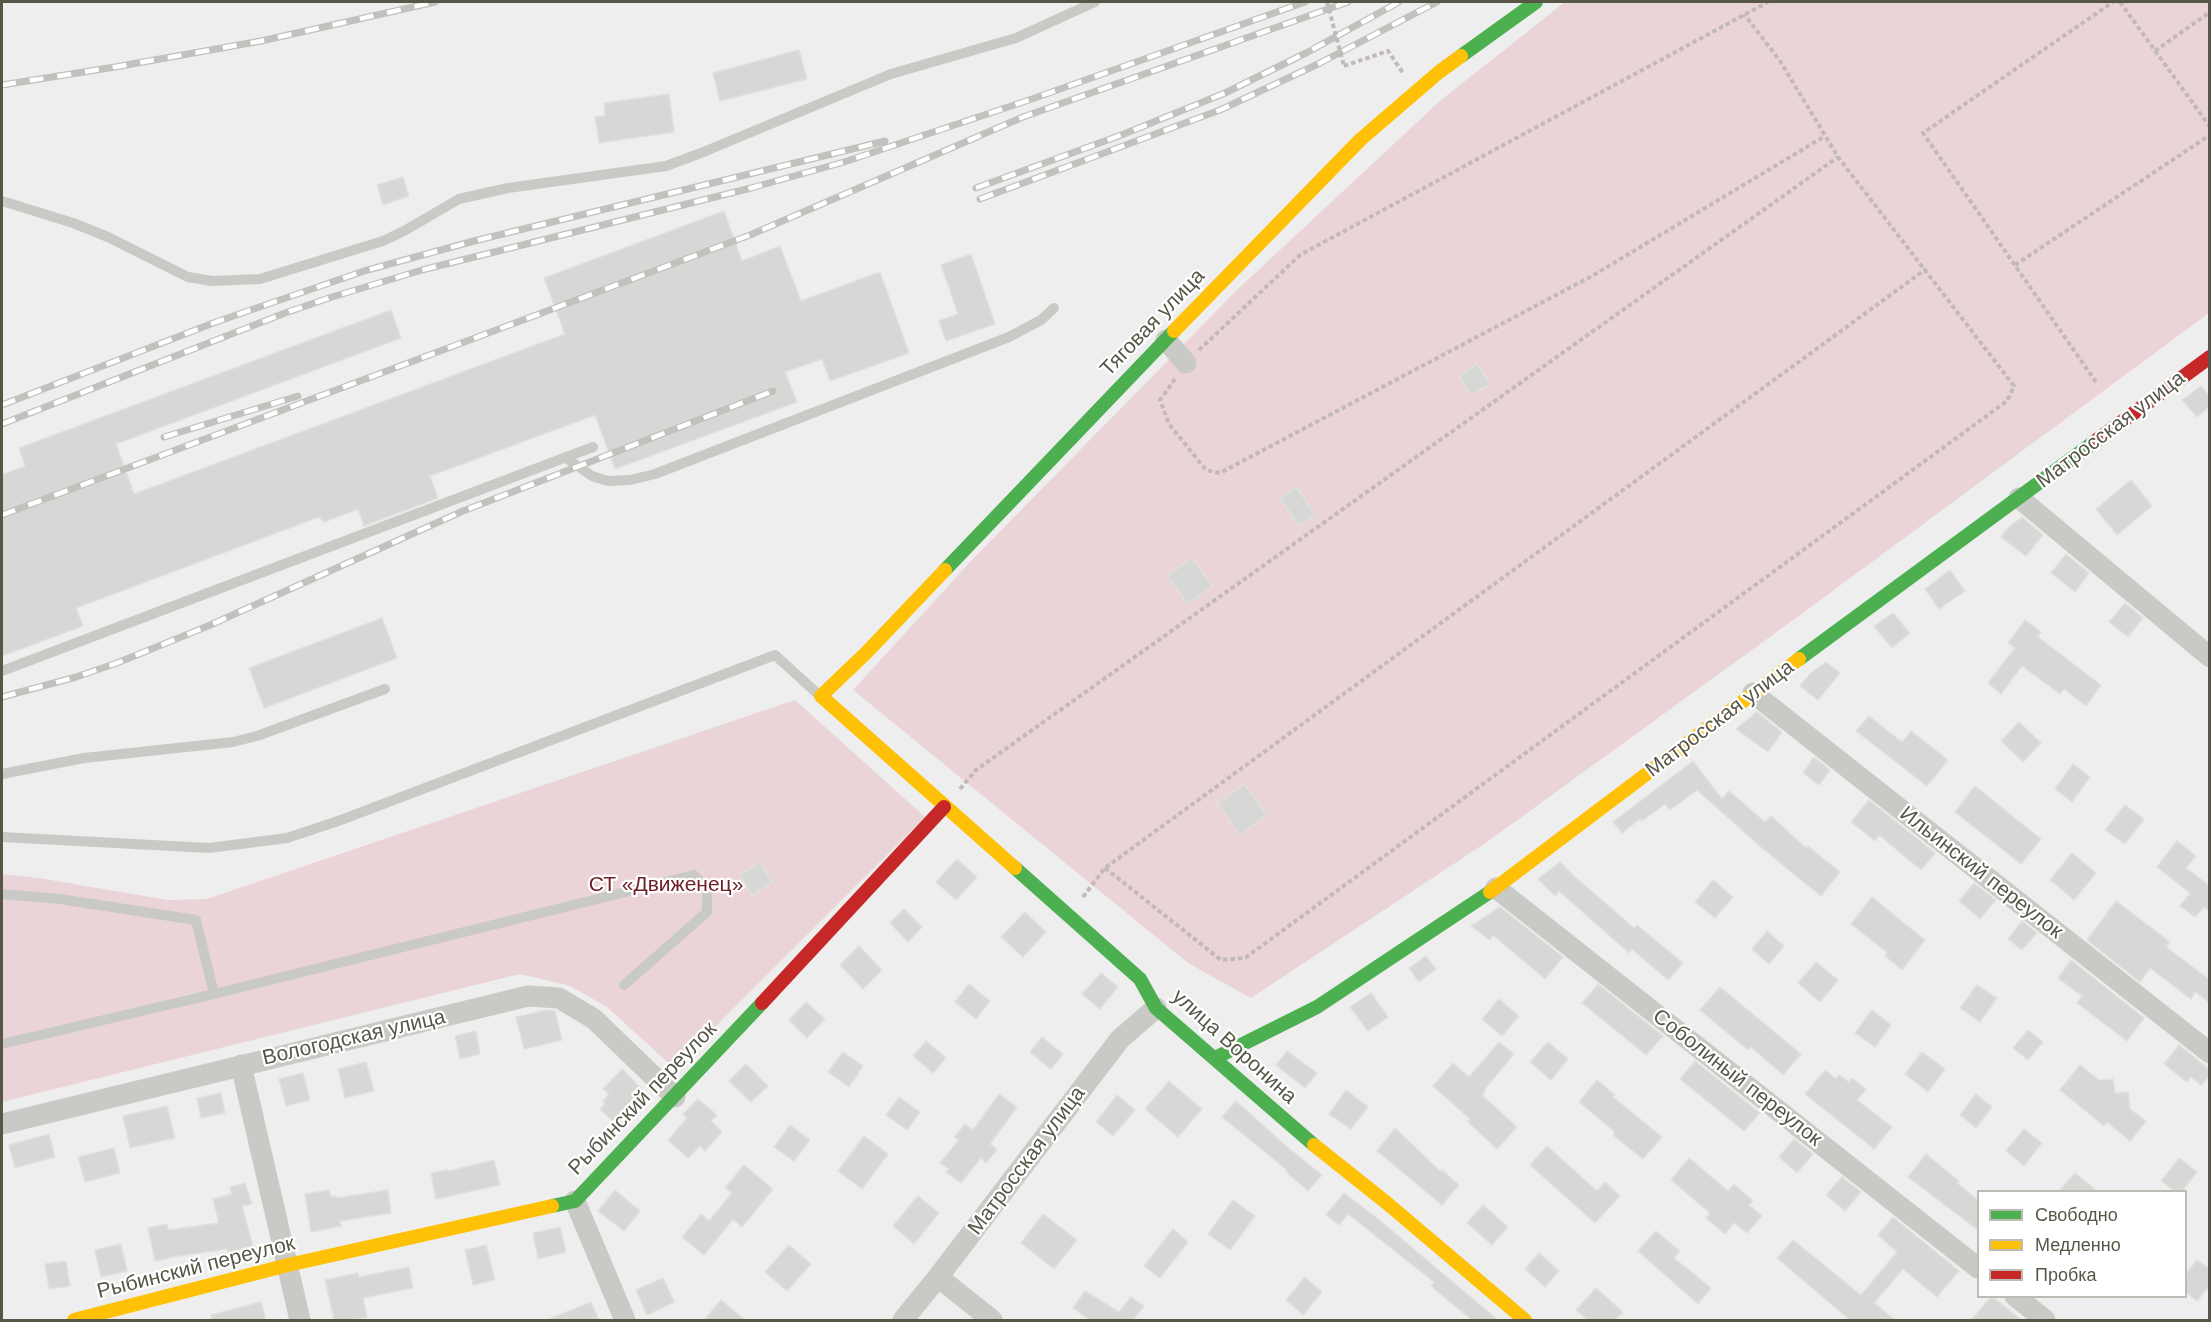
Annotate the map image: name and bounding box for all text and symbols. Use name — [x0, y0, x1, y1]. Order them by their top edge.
street label: Тяговая улица — [1096, 264, 1210, 382]
street label: Матросская улица — [2032, 366, 2190, 494]
street label: Матросская улица — [1641, 655, 1799, 783]
street label: Ильинский переулок — [1894, 801, 2068, 945]
park label: СТ «Движенец» — [589, 872, 743, 898]
street label: улица Воронина — [1166, 984, 1302, 1110]
street label: Соболиный переулок — [1647, 1004, 1827, 1152]
street label: Вологодская улица — [260, 1005, 448, 1071]
street label: Рыбинский переулок — [563, 1017, 723, 1181]
street label: Матросская улица — [963, 1082, 1091, 1240]
legend — [1977, 1190, 2187, 1298]
text: Свободно — [2035, 1205, 2118, 1225]
street label: Рыбинский переулок — [94, 1231, 298, 1305]
text: Медленно — [2035, 1235, 2121, 1255]
text: Пробка — [2035, 1265, 2097, 1285]

